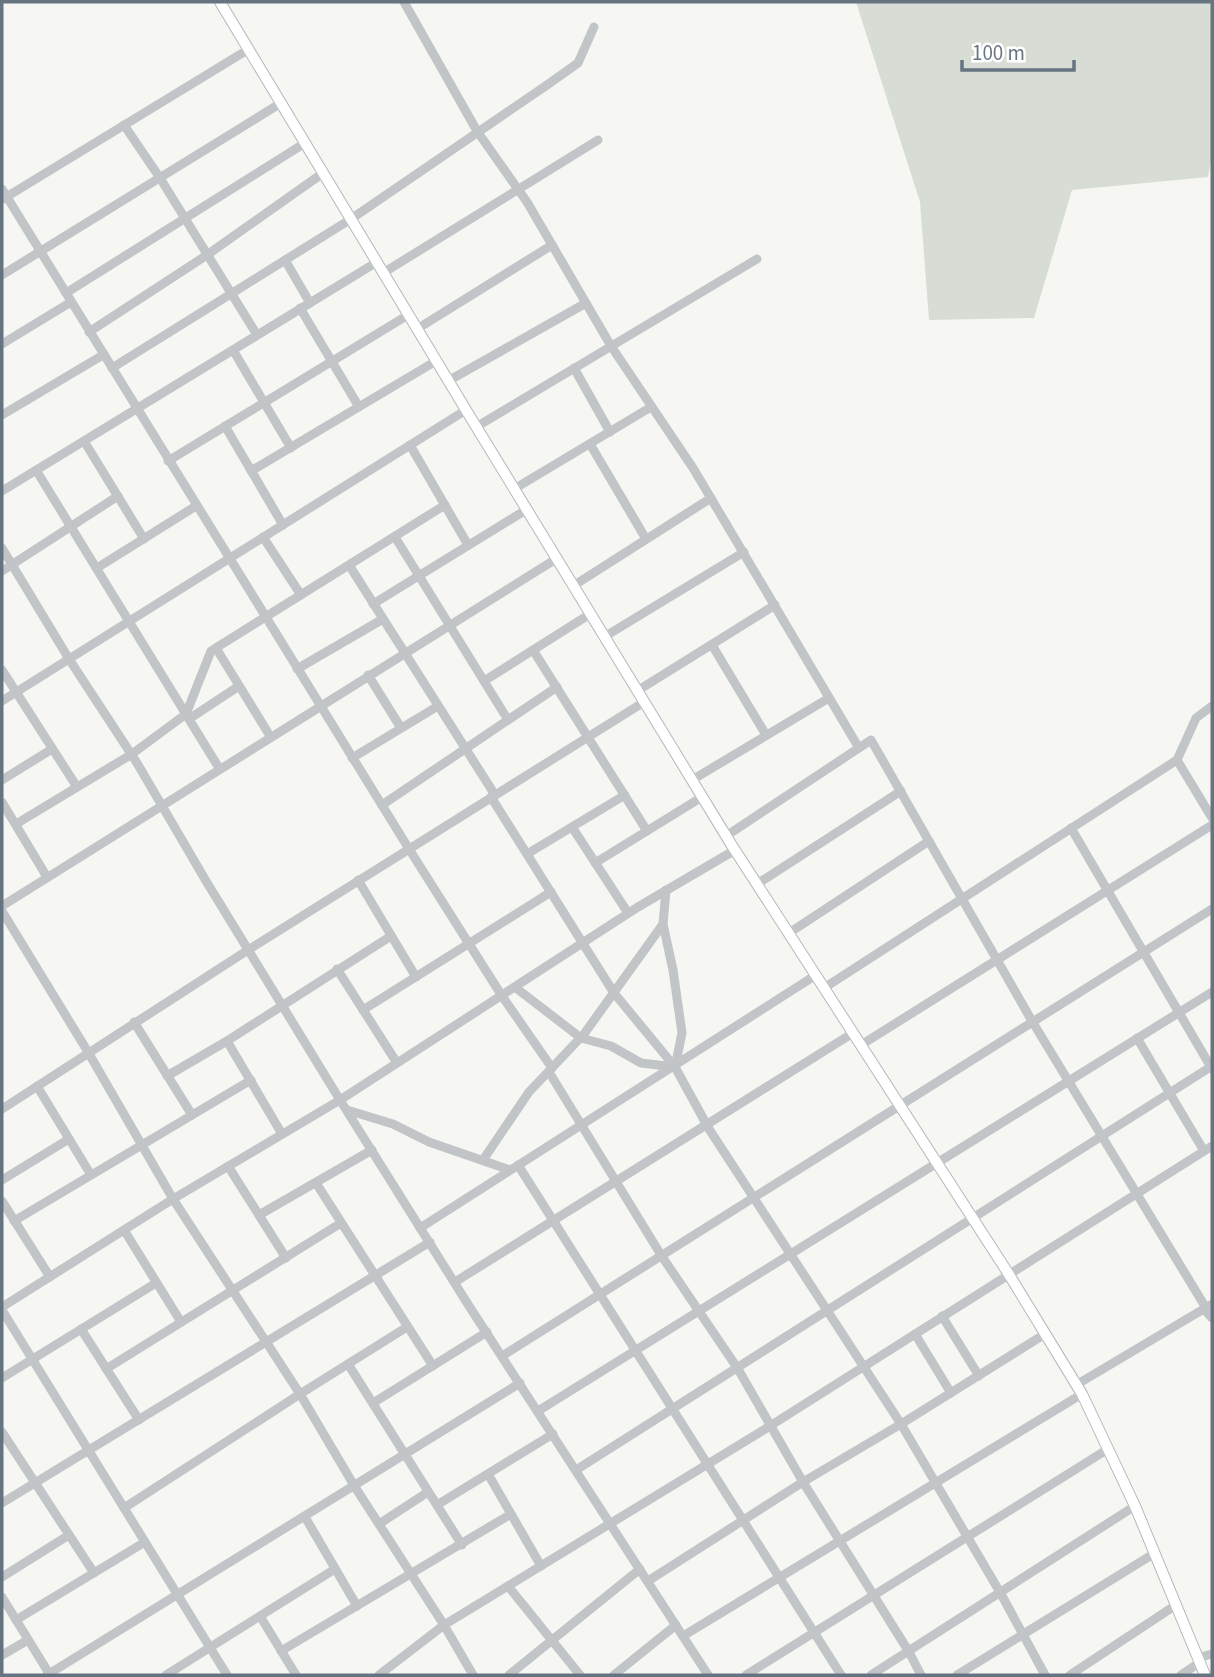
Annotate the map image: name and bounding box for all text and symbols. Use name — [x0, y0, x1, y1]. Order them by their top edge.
scale bar — [962, 28, 1074, 72]
text: 100 m — [972, 38, 1025, 68]

